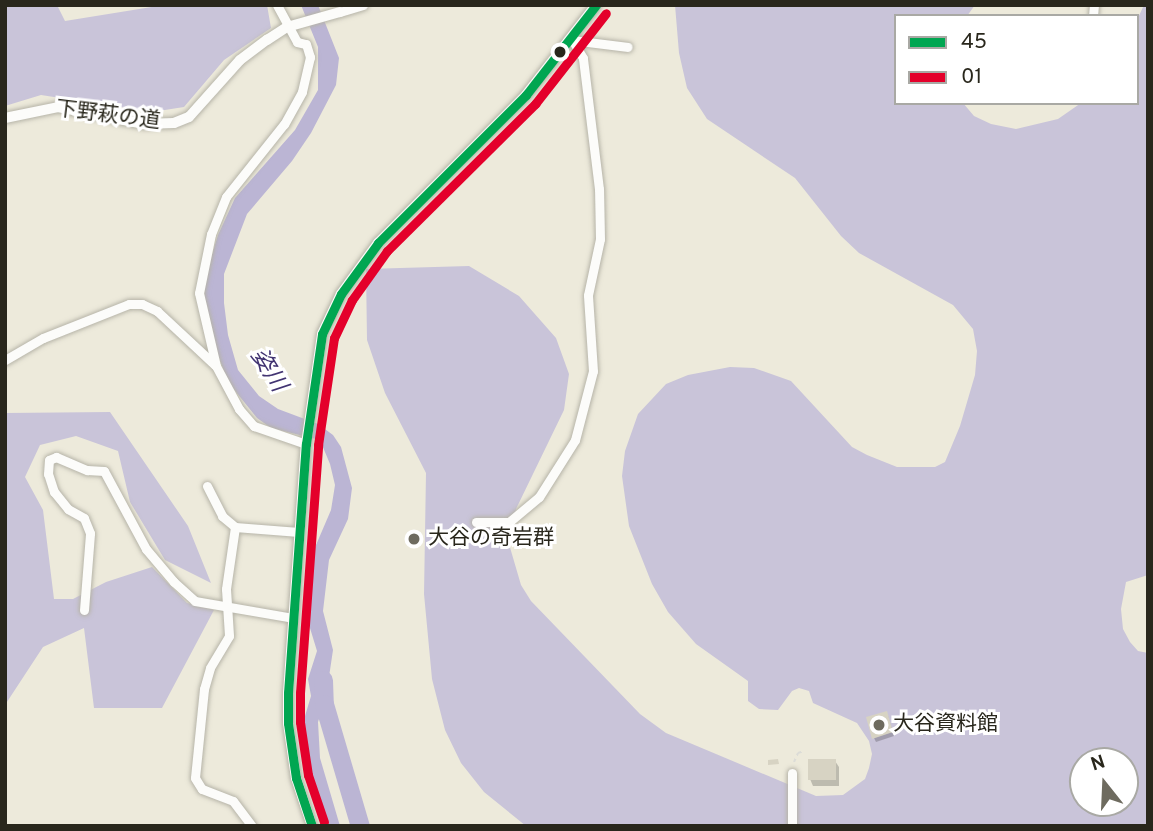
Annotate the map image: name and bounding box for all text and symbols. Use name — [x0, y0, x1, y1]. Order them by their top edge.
legend — [894, 14, 1139, 105]
text: 45 — [961, 29, 987, 56]
unlabelled marker — [553, 45, 567, 59]
text: 01 — [961, 64, 982, 91]
street label: 下野萩の道 — [54, 97, 162, 135]
water label: 姿川 — [243, 344, 291, 398]
place label: 大谷の奇岩群 — [428, 526, 554, 552]
marker: 大谷の奇岩群 — [406, 531, 422, 547]
place label: 大谷資料館 — [893, 712, 998, 738]
marker: 大谷資料館 — [871, 717, 887, 733]
north arrow — [1069, 747, 1139, 817]
text: N — [1088, 750, 1108, 777]

